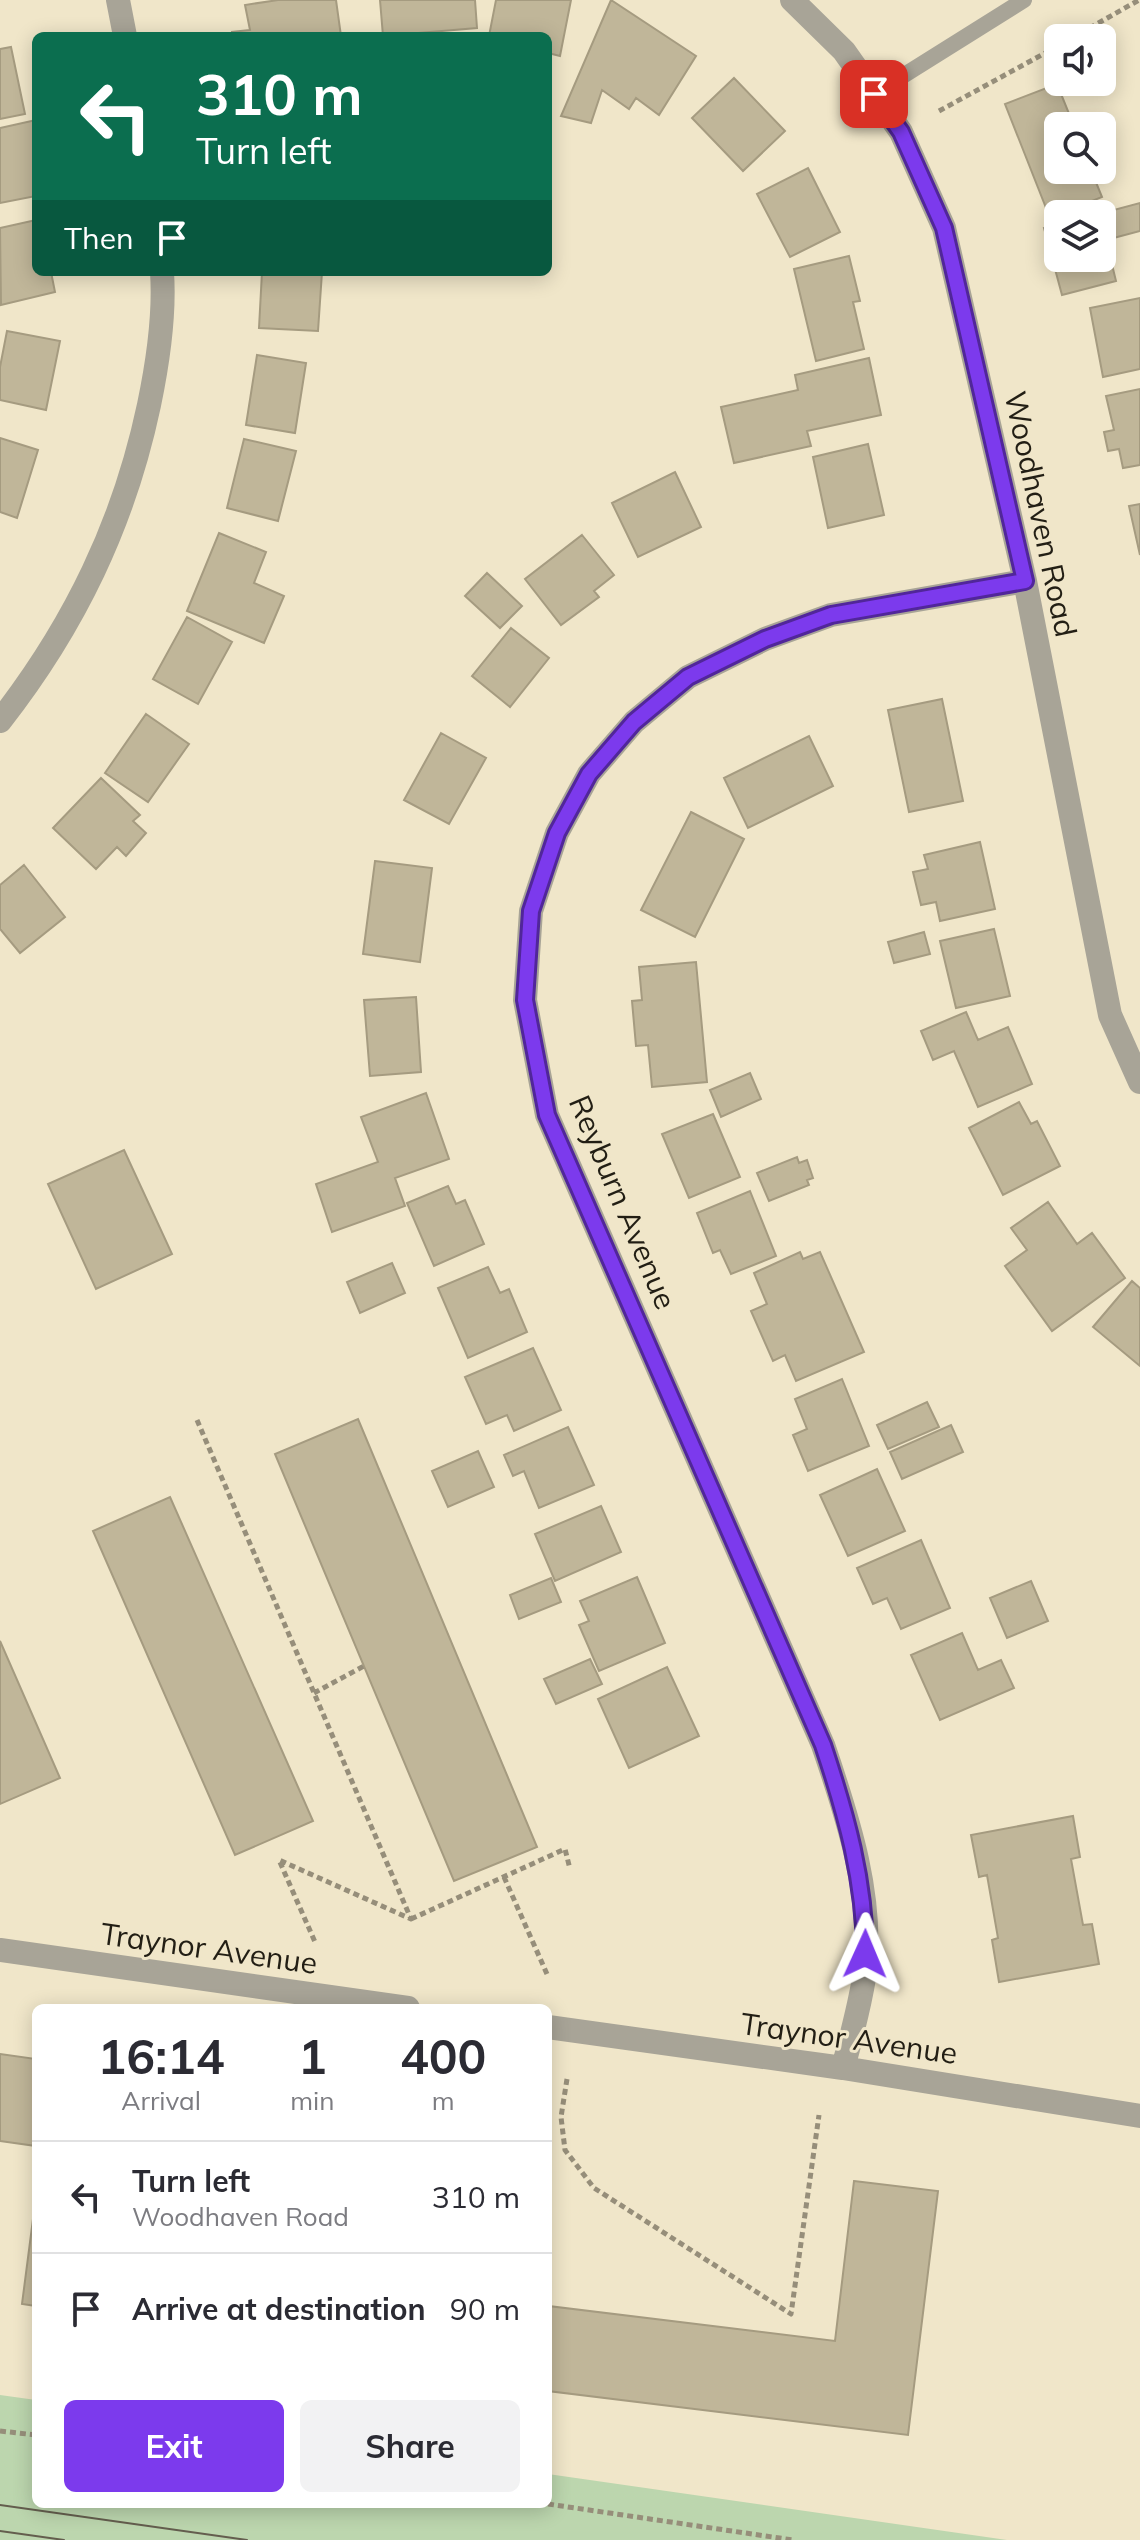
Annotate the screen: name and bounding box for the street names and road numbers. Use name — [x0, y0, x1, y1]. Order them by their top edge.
street label: Woodhaven Road — [996, 388, 1086, 640]
street label: Reyburn Avenue — [561, 1089, 685, 1315]
street label: Traynor Avenue — [98, 1914, 320, 1982]
street label: Traynor Avenue — [738, 2004, 960, 2072]

